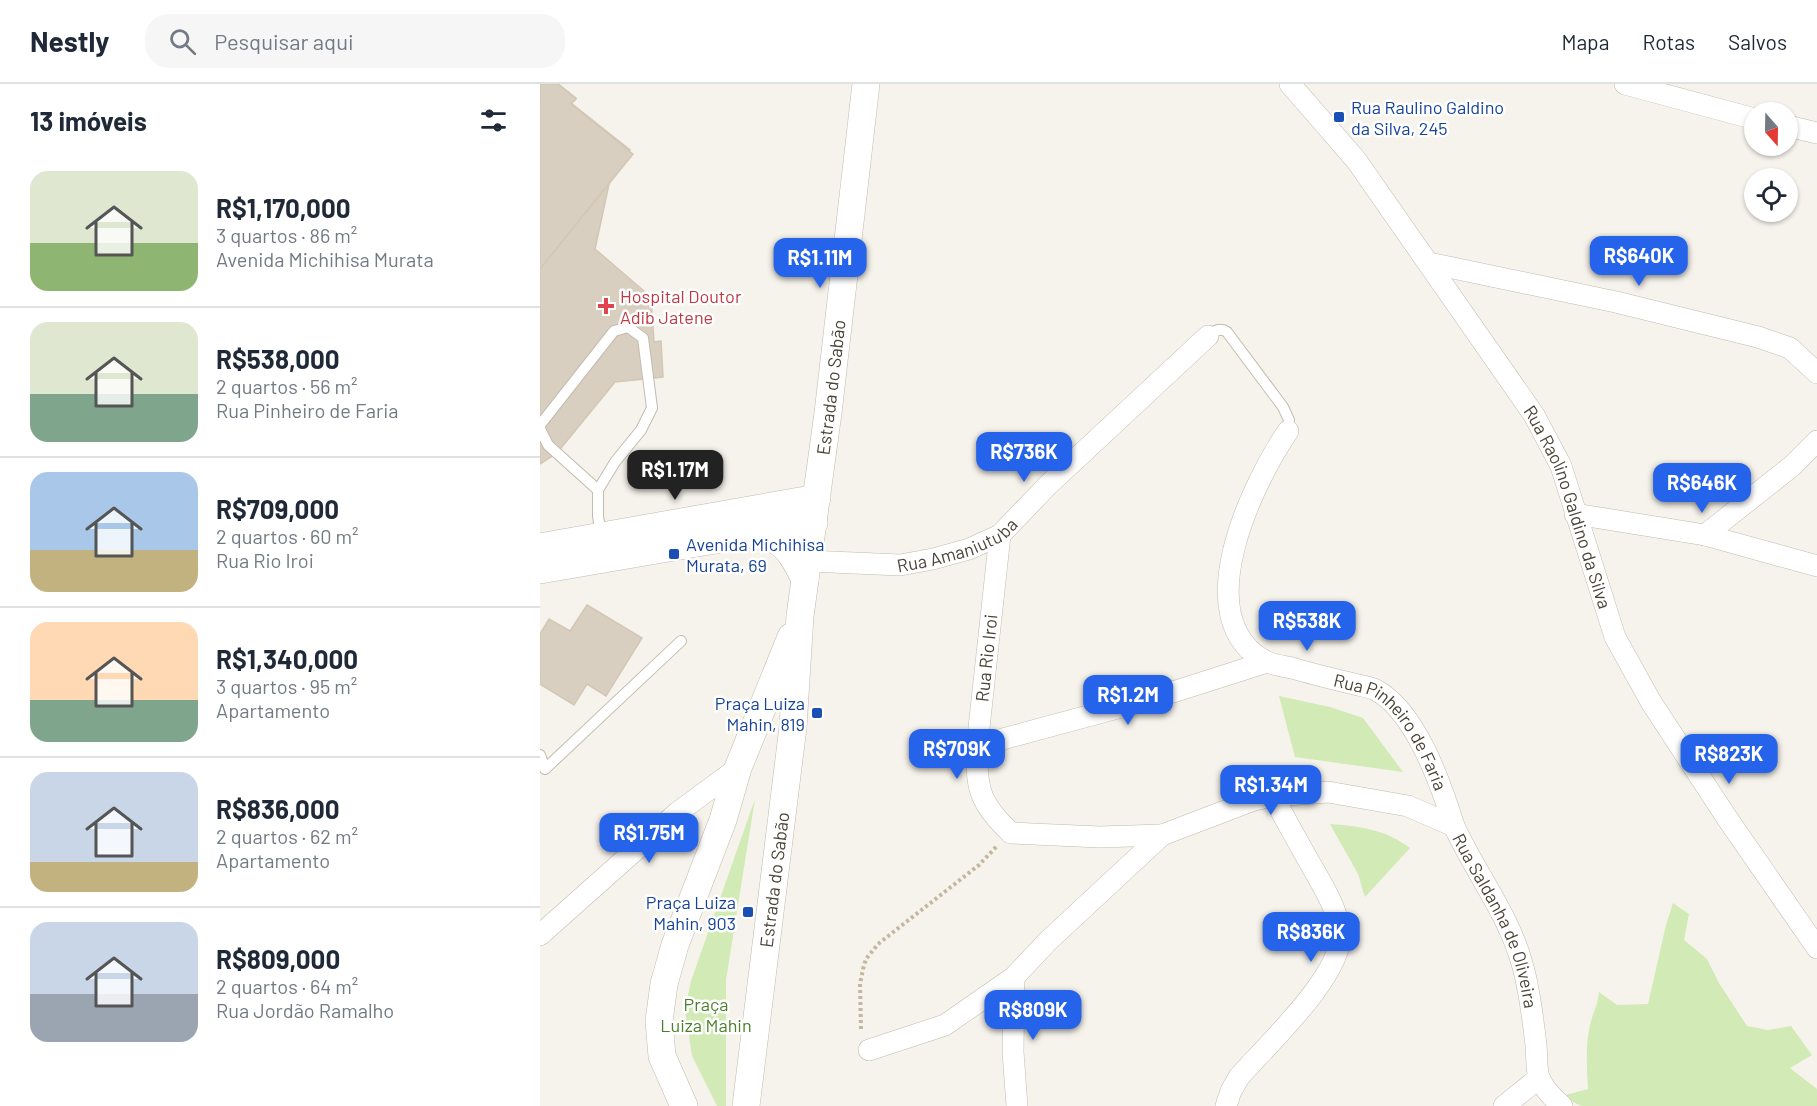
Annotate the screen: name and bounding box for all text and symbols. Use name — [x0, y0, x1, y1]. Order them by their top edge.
search box — [145, 14, 565, 68]
text: Nestly — [30, 24, 109, 58]
icon: search — [166, 25, 199, 58]
text: Pesquisar aqui — [214, 28, 354, 54]
text: Mapa — [1561, 29, 1609, 54]
text: Rotas — [1642, 29, 1695, 54]
text: Salvos — [1728, 29, 1787, 54]
place label: Rua Raulino Galdino da Silva, 245 — [1351, 96, 1504, 139]
north arrow — [1744, 102, 1798, 156]
map controls — [1744, 102, 1798, 222]
icon: filters — [477, 104, 510, 137]
text: 13 imóveis — [30, 105, 147, 136]
marker: Rua Raulino Galdino da Silva, 245 — [1332, 110, 1346, 124]
button: locate — [1744, 168, 1798, 222]
text: R$1,170,000 — [216, 192, 351, 223]
icon: home — [78, 195, 150, 267]
text: 3 quartos · 86 m² — [216, 223, 357, 247]
pin: R$640K — [1590, 236, 1688, 287]
pin: R$1.11M — [765, 238, 875, 289]
text: R$640K — [1604, 243, 1674, 267]
text: R$1.11M — [788, 245, 852, 269]
text: Avenida Michihisa Murata — [216, 247, 434, 271]
place label: Hospital Doutor Adib Jatene — [620, 285, 742, 328]
marker: Hospital Doutor Adib Jatene — [597, 297, 615, 315]
street label: Estrada do Sabão — [811, 318, 850, 456]
text: R$538,000 — [216, 343, 340, 374]
icon: home — [78, 346, 150, 418]
text: 2 quartos · 56 m² — [216, 374, 358, 398]
text: Rua Pinheiro de Faria — [216, 398, 398, 422]
street label: Rua Raolino Galdino da Silva — [1519, 401, 1616, 611]
pin: R$736K — [975, 432, 1073, 483]
text: R$736K — [990, 439, 1058, 463]
pin: R$1.17M — [620, 450, 730, 501]
text: R$1.17M — [641, 457, 709, 481]
pin: R$646K — [1653, 463, 1751, 514]
text: R$646K — [1667, 470, 1737, 494]
text: R$709,000 — [216, 493, 339, 524]
icon: home — [78, 496, 150, 568]
street label: Rua Amaniutuba — [895, 513, 1022, 576]
text: 2 quartos · 60 m² — [216, 524, 359, 548]
place label: Avenida Michihisa Murata, 69 — [686, 533, 824, 576]
marker: Avenida Michihisa Murata, 69 — [667, 547, 681, 561]
text: Rua Rio Iroi — [216, 548, 314, 572]
pin: R$538K — [1258, 601, 1356, 652]
text: R$538K — [1273, 608, 1341, 632]
street label: Rua Rio Iroi — [970, 613, 1002, 703]
text: R$1,340,000 — [216, 643, 358, 674]
icon: home — [78, 646, 150, 718]
street label: Rua Pinheiro de Faria — [1332, 669, 1452, 793]
text: 3 quartos · 95 m² — [216, 674, 357, 698]
pin: R$1.2M — [1079, 675, 1177, 726]
text: R$1.2M — [1097, 682, 1159, 706]
place label: Praça Luiza Mahin, 819 — [715, 692, 805, 735]
text: Apartamento — [216, 698, 330, 722]
marker: Praça Luiza Mahin, 819 — [810, 706, 824, 720]
pin: R$709K — [908, 729, 1006, 780]
pin: R$823K — [1680, 734, 1778, 785]
text: R$709K — [923, 736, 991, 760]
text: R$823K — [1695, 741, 1763, 765]
pin: R$1.34M — [1216, 765, 1326, 816]
text: R$1.34M — [1234, 772, 1308, 796]
text: R$836,000 — [216, 793, 340, 824]
icon: home — [78, 796, 150, 868]
street label: Estrada do Sabão — [755, 811, 793, 949]
pin: R$1.75M — [594, 813, 704, 864]
text: R$1.75M — [613, 820, 685, 844]
text: 2 quartos · 62 m² — [216, 824, 358, 848]
street label: Rua Saldanha de Oliveira — [1448, 830, 1542, 1010]
text: Apartamento — [216, 848, 330, 872]
place label: Praça Luiza Mahin, 903 — [646, 891, 736, 934]
marker: Praça Luiza Mahin, 903 — [741, 905, 755, 919]
pin: R$836K — [1262, 912, 1360, 963]
text: R$836K — [1277, 919, 1345, 943]
text: R$809,000 — [216, 943, 340, 974]
icon: home — [78, 946, 150, 1018]
text: 2 quartos · 64 m² — [216, 974, 358, 998]
pin: R$809K — [984, 990, 1082, 1041]
park label: Praça Luiza Mahin — [660, 993, 752, 1036]
text: R$809K — [998, 997, 1068, 1021]
text: Rua Jordão Ramalho — [216, 998, 394, 1022]

